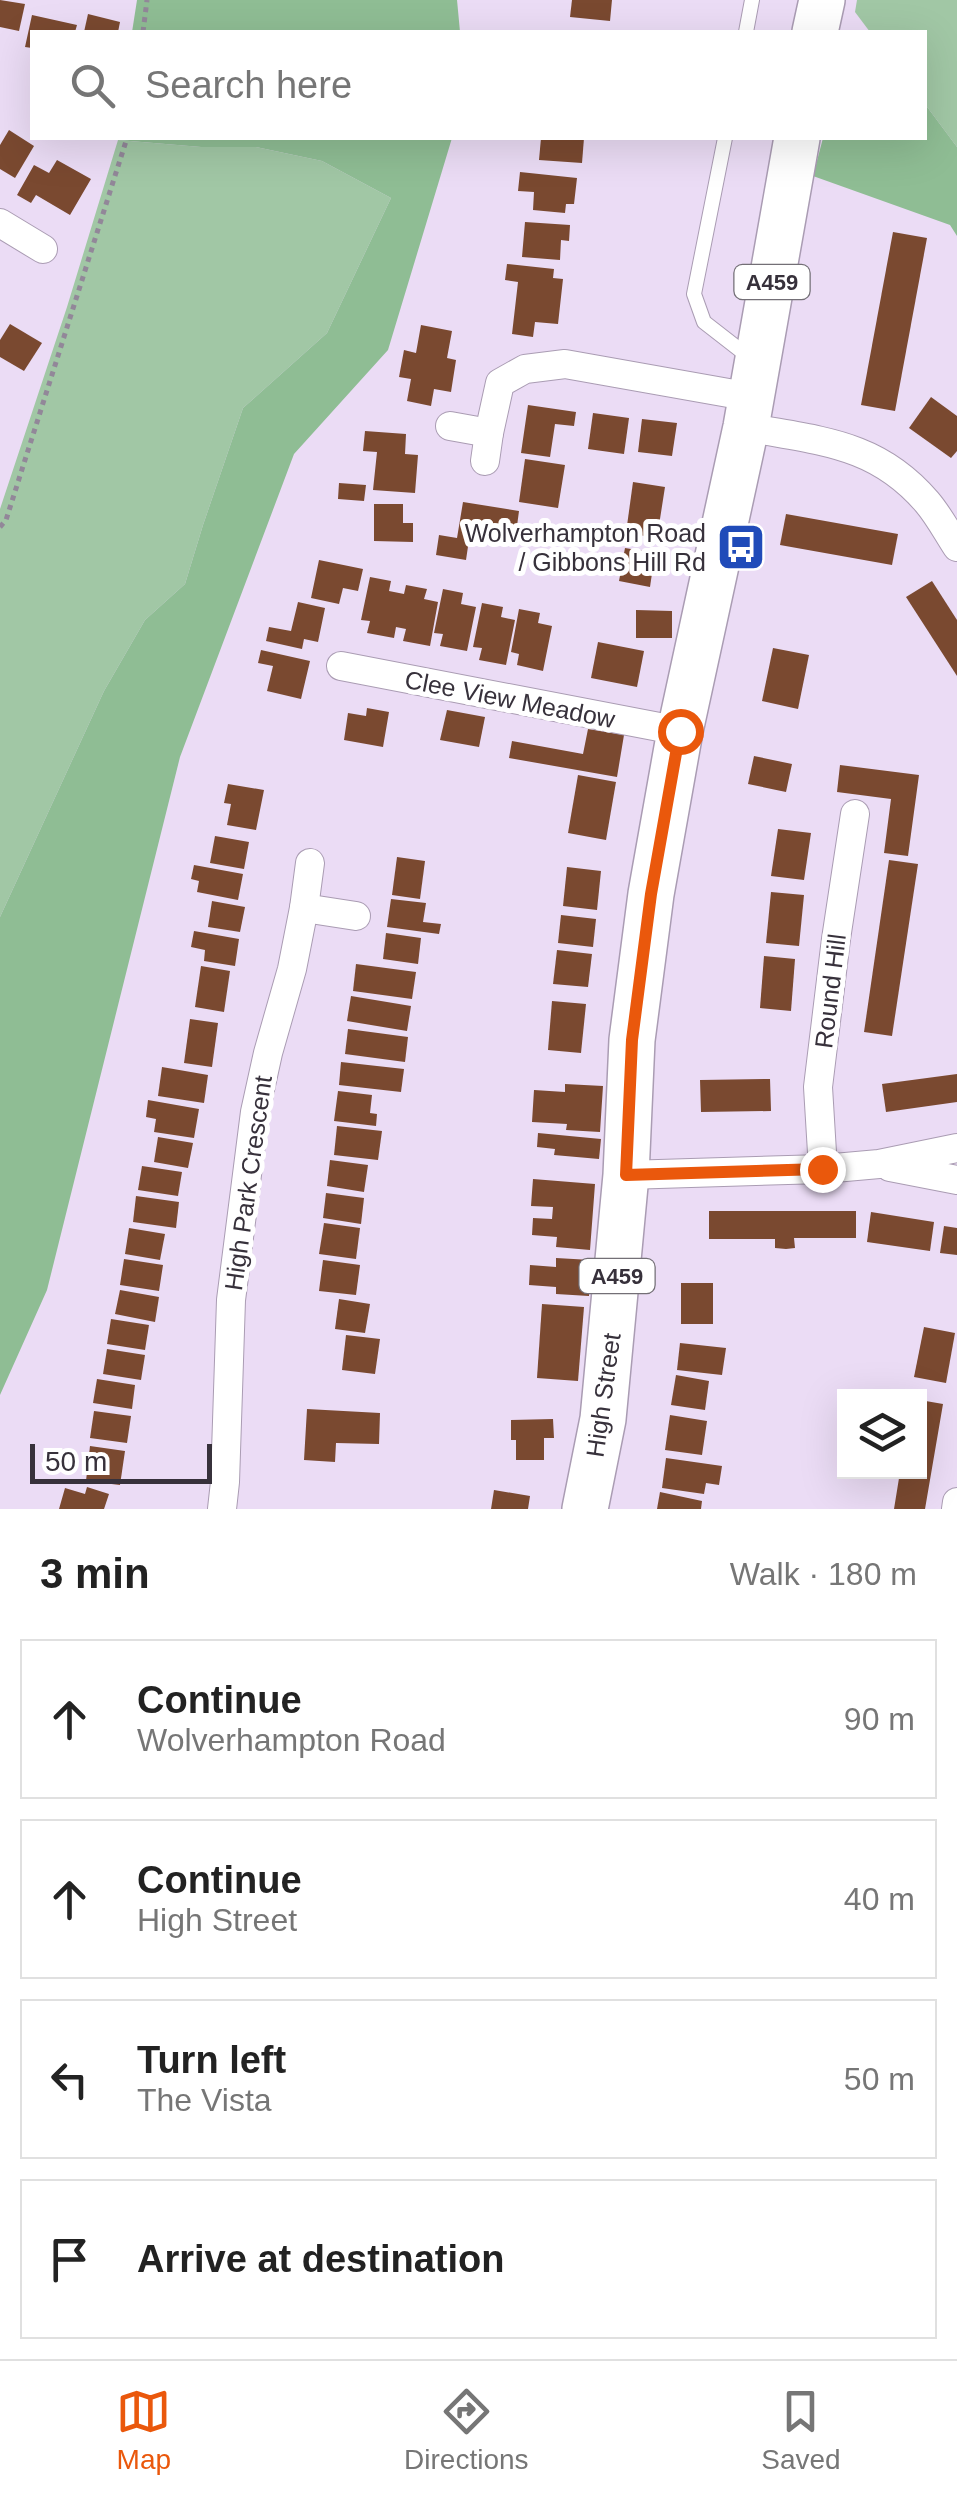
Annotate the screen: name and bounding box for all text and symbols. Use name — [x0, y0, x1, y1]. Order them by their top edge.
search box — [30, 30, 927, 140]
icon: search — [65, 58, 120, 113]
text: Search here — [145, 64, 352, 106]
road number: A459 — [734, 265, 810, 299]
place label: Wolverhampton Road / Gibbons Hill Rd — [465, 519, 706, 576]
bus stop icon: Wolverhampton Road / Gibbons Hill Rd — [715, 521, 767, 573]
street label: Clee View Meadow — [403, 665, 618, 733]
route start — [658, 709, 704, 755]
street label: Round Hill — [809, 932, 851, 1050]
street label: High Park Crescent — [219, 1074, 277, 1292]
route end — [800, 1147, 846, 1193]
road number: A459 — [580, 1259, 654, 1293]
street label: High Street — [580, 1331, 626, 1459]
map controls — [837, 1389, 927, 1479]
button: layers — [837, 1389, 927, 1479]
scale bar — [30, 1439, 212, 1484]
text: 50 m — [45, 1446, 107, 1477]
text: 3 min — [40, 1550, 150, 1597]
text: Walk · 180 m — [730, 1556, 917, 1592]
text: Continue — [137, 1679, 302, 1721]
icon: ahead — [42, 1692, 97, 1747]
text: 90 m — [844, 1701, 915, 1737]
text: Wolverhampton Road — [137, 1722, 446, 1758]
text: Continue — [137, 1859, 302, 1901]
icon: ahead — [42, 1872, 97, 1927]
text: 40 m — [844, 1881, 915, 1917]
text: High Street — [137, 1902, 297, 1938]
text: Turn left — [137, 2039, 286, 2081]
icon: left — [42, 2052, 97, 2107]
text: 50 m — [844, 2061, 915, 2097]
text: The Vista — [137, 2082, 272, 2118]
icon: arrive — [42, 2232, 97, 2287]
text: Arrive at destination — [137, 2238, 504, 2280]
tab: Map — [116, 2384, 171, 2476]
tab: Directions — [404, 2384, 529, 2476]
tab: Saved — [761, 2384, 841, 2476]

